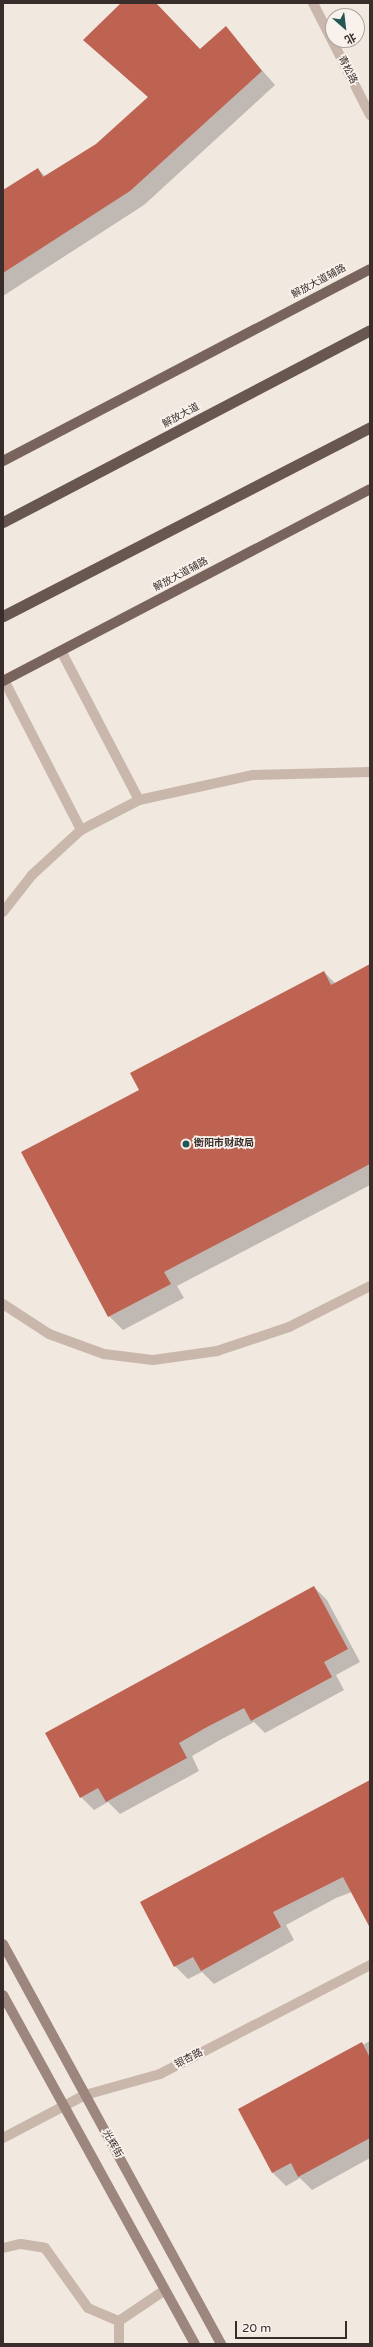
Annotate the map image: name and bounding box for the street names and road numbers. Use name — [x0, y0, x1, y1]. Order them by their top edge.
street label: 青松路 — [335, 54, 359, 86]
street label: 解放大道辅路 — [290, 263, 348, 301]
street label: 解放大道 — [161, 401, 201, 431]
street label: 解放大道辅路 — [152, 556, 210, 594]
street label: 银杏路 — [173, 2047, 205, 2071]
street label: 光辉街 — [99, 2128, 125, 2160]

